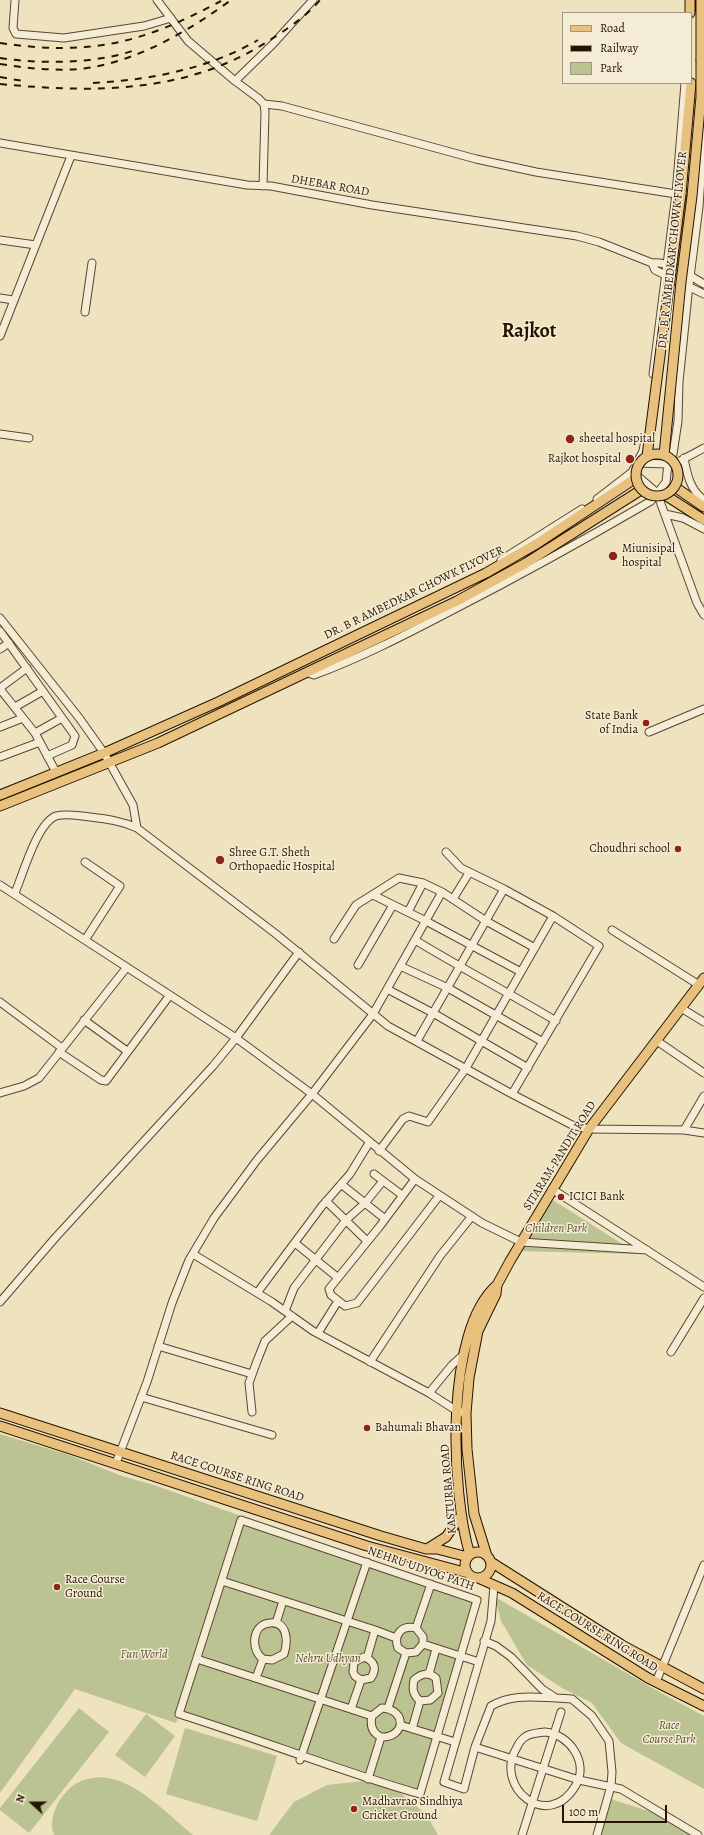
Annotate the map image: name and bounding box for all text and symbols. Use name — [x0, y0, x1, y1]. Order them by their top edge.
legend — [562, 12, 692, 84]
text: Road — [600, 20, 625, 36]
text: Railway — [600, 40, 638, 56]
text: Park — [600, 60, 623, 76]
street label: DR. B R AMBEDKAR CHOWK FLYOVER — [655, 151, 691, 349]
street label: DHEBAR ROAD — [290, 172, 370, 200]
district label: Rajkot — [502, 320, 556, 344]
place label: sheetal hospital — [579, 432, 655, 446]
marker: sheetal hospital — [564, 433, 576, 445]
place label: Rajkot hospital — [548, 452, 621, 466]
marker: Rajkot hospital — [624, 453, 636, 465]
place label: Miunisipal hospital — [622, 542, 675, 570]
street label: DR. B R AMBEDKAR CHOWK FLYOVER — [322, 543, 506, 643]
marker: Miunisipal hospital — [607, 550, 619, 562]
place label: State Bank of India — [585, 709, 638, 737]
marker: State Bank of India — [641, 718, 651, 728]
place label: Choudhri school — [589, 842, 670, 856]
marker: Choudhri school — [673, 844, 683, 854]
place label: Shree G.T. Sheth Orthopaedic Hospital — [229, 846, 335, 874]
marker: Shree G.T. Sheth Orthopaedic Hospital — [214, 854, 226, 866]
street label: SITARAM-PANDIT ROAD — [520, 1099, 600, 1213]
place label: ICICI Bank — [569, 1190, 625, 1204]
marker: ICICI Bank — [556, 1192, 566, 1202]
park label: Children Park — [525, 1222, 587, 1236]
place label: Bahumali Bhavan — [375, 1421, 461, 1435]
marker: Bahumali Bhavan — [362, 1423, 372, 1433]
street label: KASTURBA ROAD — [438, 1443, 460, 1535]
street label: RACE COURSE RING ROAD — [168, 1449, 306, 1505]
street label: NEHRU UDYOG PATH — [366, 1544, 476, 1594]
place label: Race Course Ground — [65, 1573, 125, 1601]
marker: Race Course Ground — [52, 1582, 62, 1592]
street label: RACE COURSE RING ROAD — [534, 1589, 660, 1675]
park label: Fun World — [120, 1648, 168, 1662]
park label: Nehru Udhyan — [295, 1652, 361, 1666]
park label: Race Course Park — [642, 1719, 696, 1747]
north arrow — [12, 1783, 52, 1823]
text: N — [12, 1792, 29, 1805]
place label: Madhavrao Sindhiya Cricket Ground — [362, 1795, 463, 1823]
scale bar — [564, 1797, 669, 1823]
marker: Madhavrao Sindhiya Cricket Ground — [349, 1804, 359, 1814]
text: 100 m — [569, 1804, 598, 1820]

